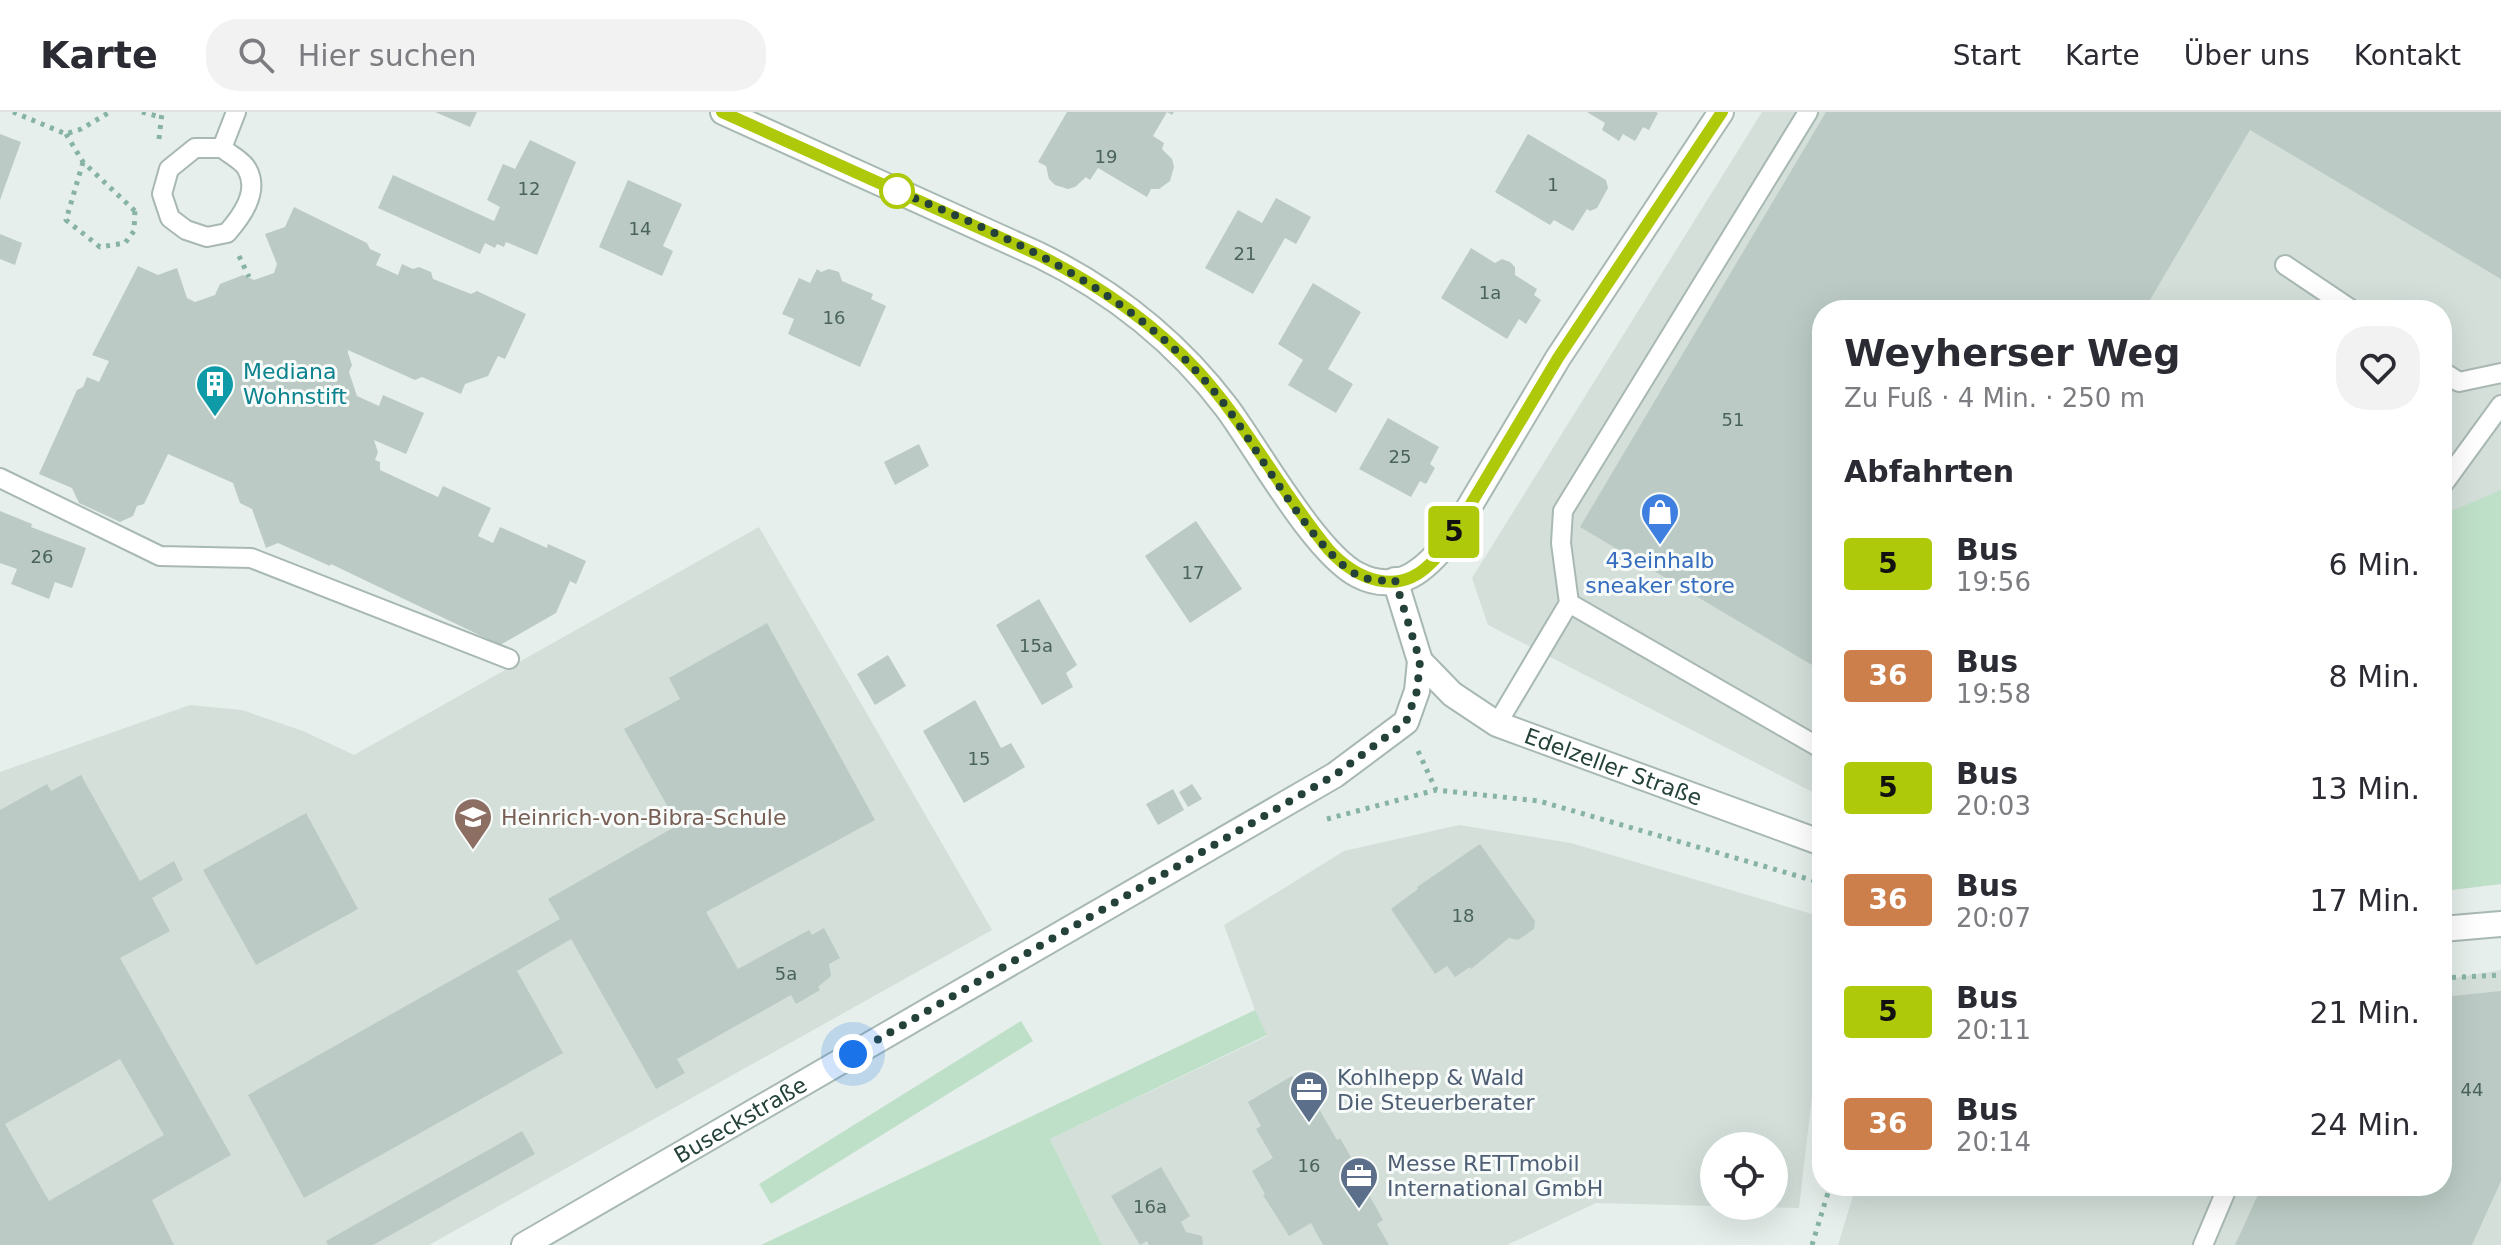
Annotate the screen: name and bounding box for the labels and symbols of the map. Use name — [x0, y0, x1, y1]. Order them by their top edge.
house number: 19 — [1095, 146, 1117, 167]
unlabelled marker — [880, 174, 914, 208]
house number: 1 — [1547, 174, 1559, 195]
house number: 12 — [518, 178, 540, 199]
house number: 14 — [629, 218, 651, 239]
house number: 21 — [1234, 243, 1256, 264]
house number: 1a — [1479, 282, 1501, 303]
house number: 16 — [823, 307, 845, 328]
place label: Mediana Wohnstift — [243, 359, 347, 409]
building icon: Mediana Wohnstift — [194, 363, 236, 418]
house number: 51 — [1722, 409, 1744, 430]
house number: 25 — [1389, 446, 1411, 467]
shop icon: 43einhalb sneaker store — [1639, 491, 1681, 546]
line badge: 5 — [1428, 506, 1480, 558]
house number: 26 — [31, 546, 53, 567]
place label: 43einhalb sneaker store — [1585, 548, 1735, 598]
house number: 17 — [1182, 562, 1204, 583]
house number: 15a — [1019, 635, 1053, 656]
street label: Edelzeller Straße — [1521, 723, 1706, 811]
house number: 15 — [968, 748, 990, 769]
school or university icon: Heinrich-von-Bibra-Schule — [452, 796, 494, 851]
place label: Heinrich-von-Bibra-Schule — [501, 805, 786, 830]
house number: 18 — [1452, 905, 1474, 926]
house number: 5a — [775, 963, 797, 984]
your location — [833, 1034, 873, 1074]
place label: Kohlhepp & Wald Die Steuerberater — [1337, 1065, 1535, 1115]
office icon: Kohlhepp & Wald Die Steuerberater — [1288, 1069, 1330, 1124]
street label: Buseckstraße — [670, 1071, 811, 1168]
house number: 44 — [2461, 1079, 2483, 1100]
place label: Messe RETTmobil International GmbH — [1387, 1151, 1603, 1201]
house number: 16 — [1298, 1155, 1320, 1176]
office icon: Messe RETTmobil International GmbH — [1338, 1155, 1380, 1210]
house number: 16a — [1133, 1196, 1167, 1217]

